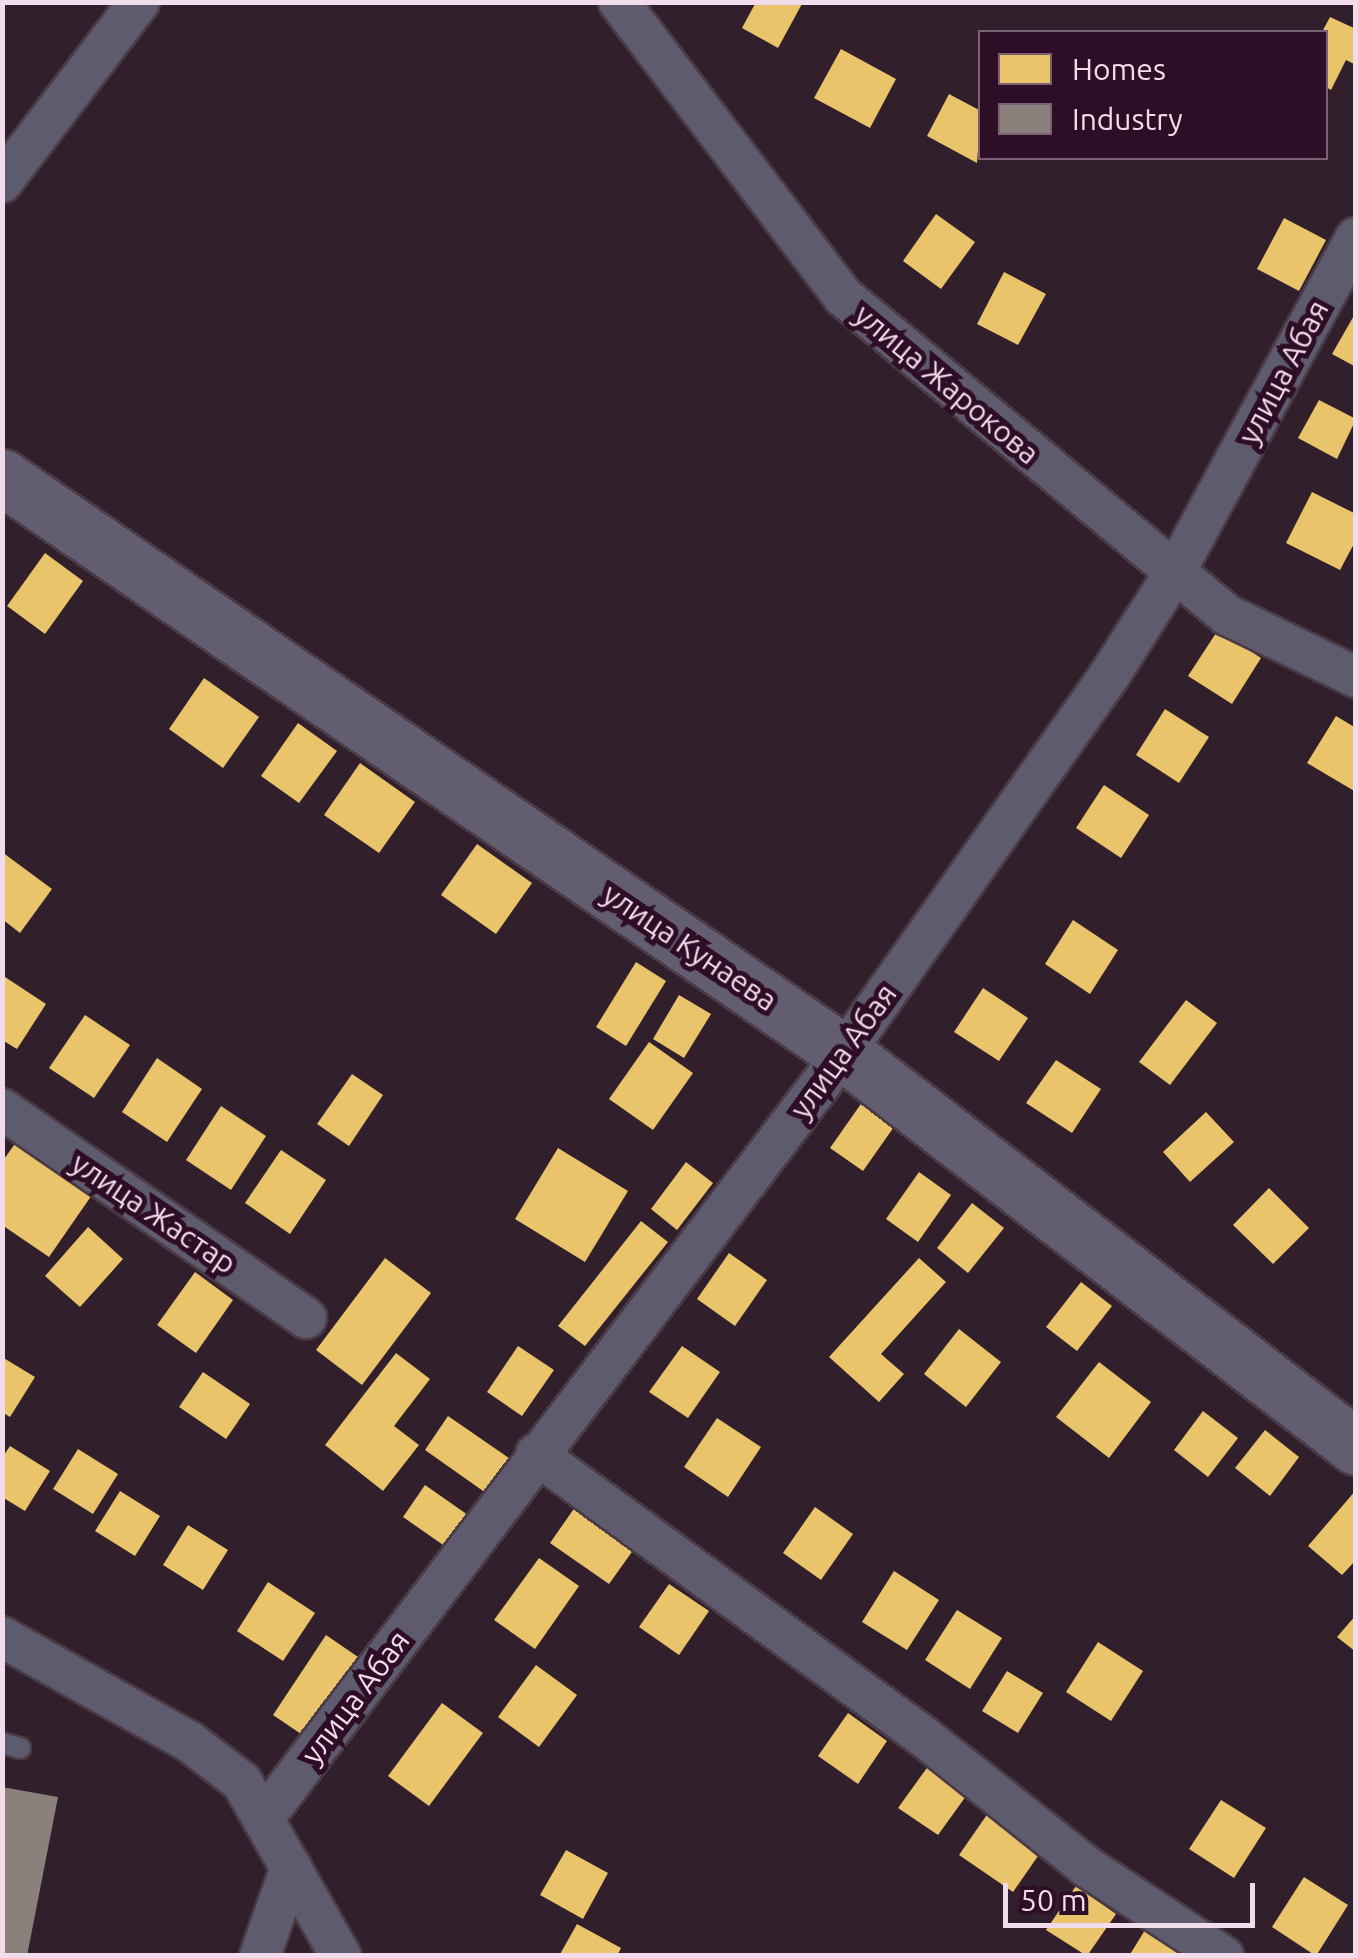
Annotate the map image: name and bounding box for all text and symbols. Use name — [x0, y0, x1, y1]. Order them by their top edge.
legend — [978, 30, 1328, 160]
text: Homes — [1072, 52, 1166, 86]
text: Industry — [1072, 102, 1183, 136]
street label: улица Абая — [1230, 294, 1336, 450]
street label: улица Жарокова — [847, 296, 1047, 472]
street label: улица Кунаева — [596, 876, 784, 1018]
street label: улица Абая — [782, 977, 904, 1125]
street label: улица Жастар — [65, 1145, 243, 1281]
street label: улица Абая — [293, 1623, 417, 1771]
scale bar — [1008, 1863, 1260, 1925]
text: 50 m — [1020, 1883, 1087, 1917]

